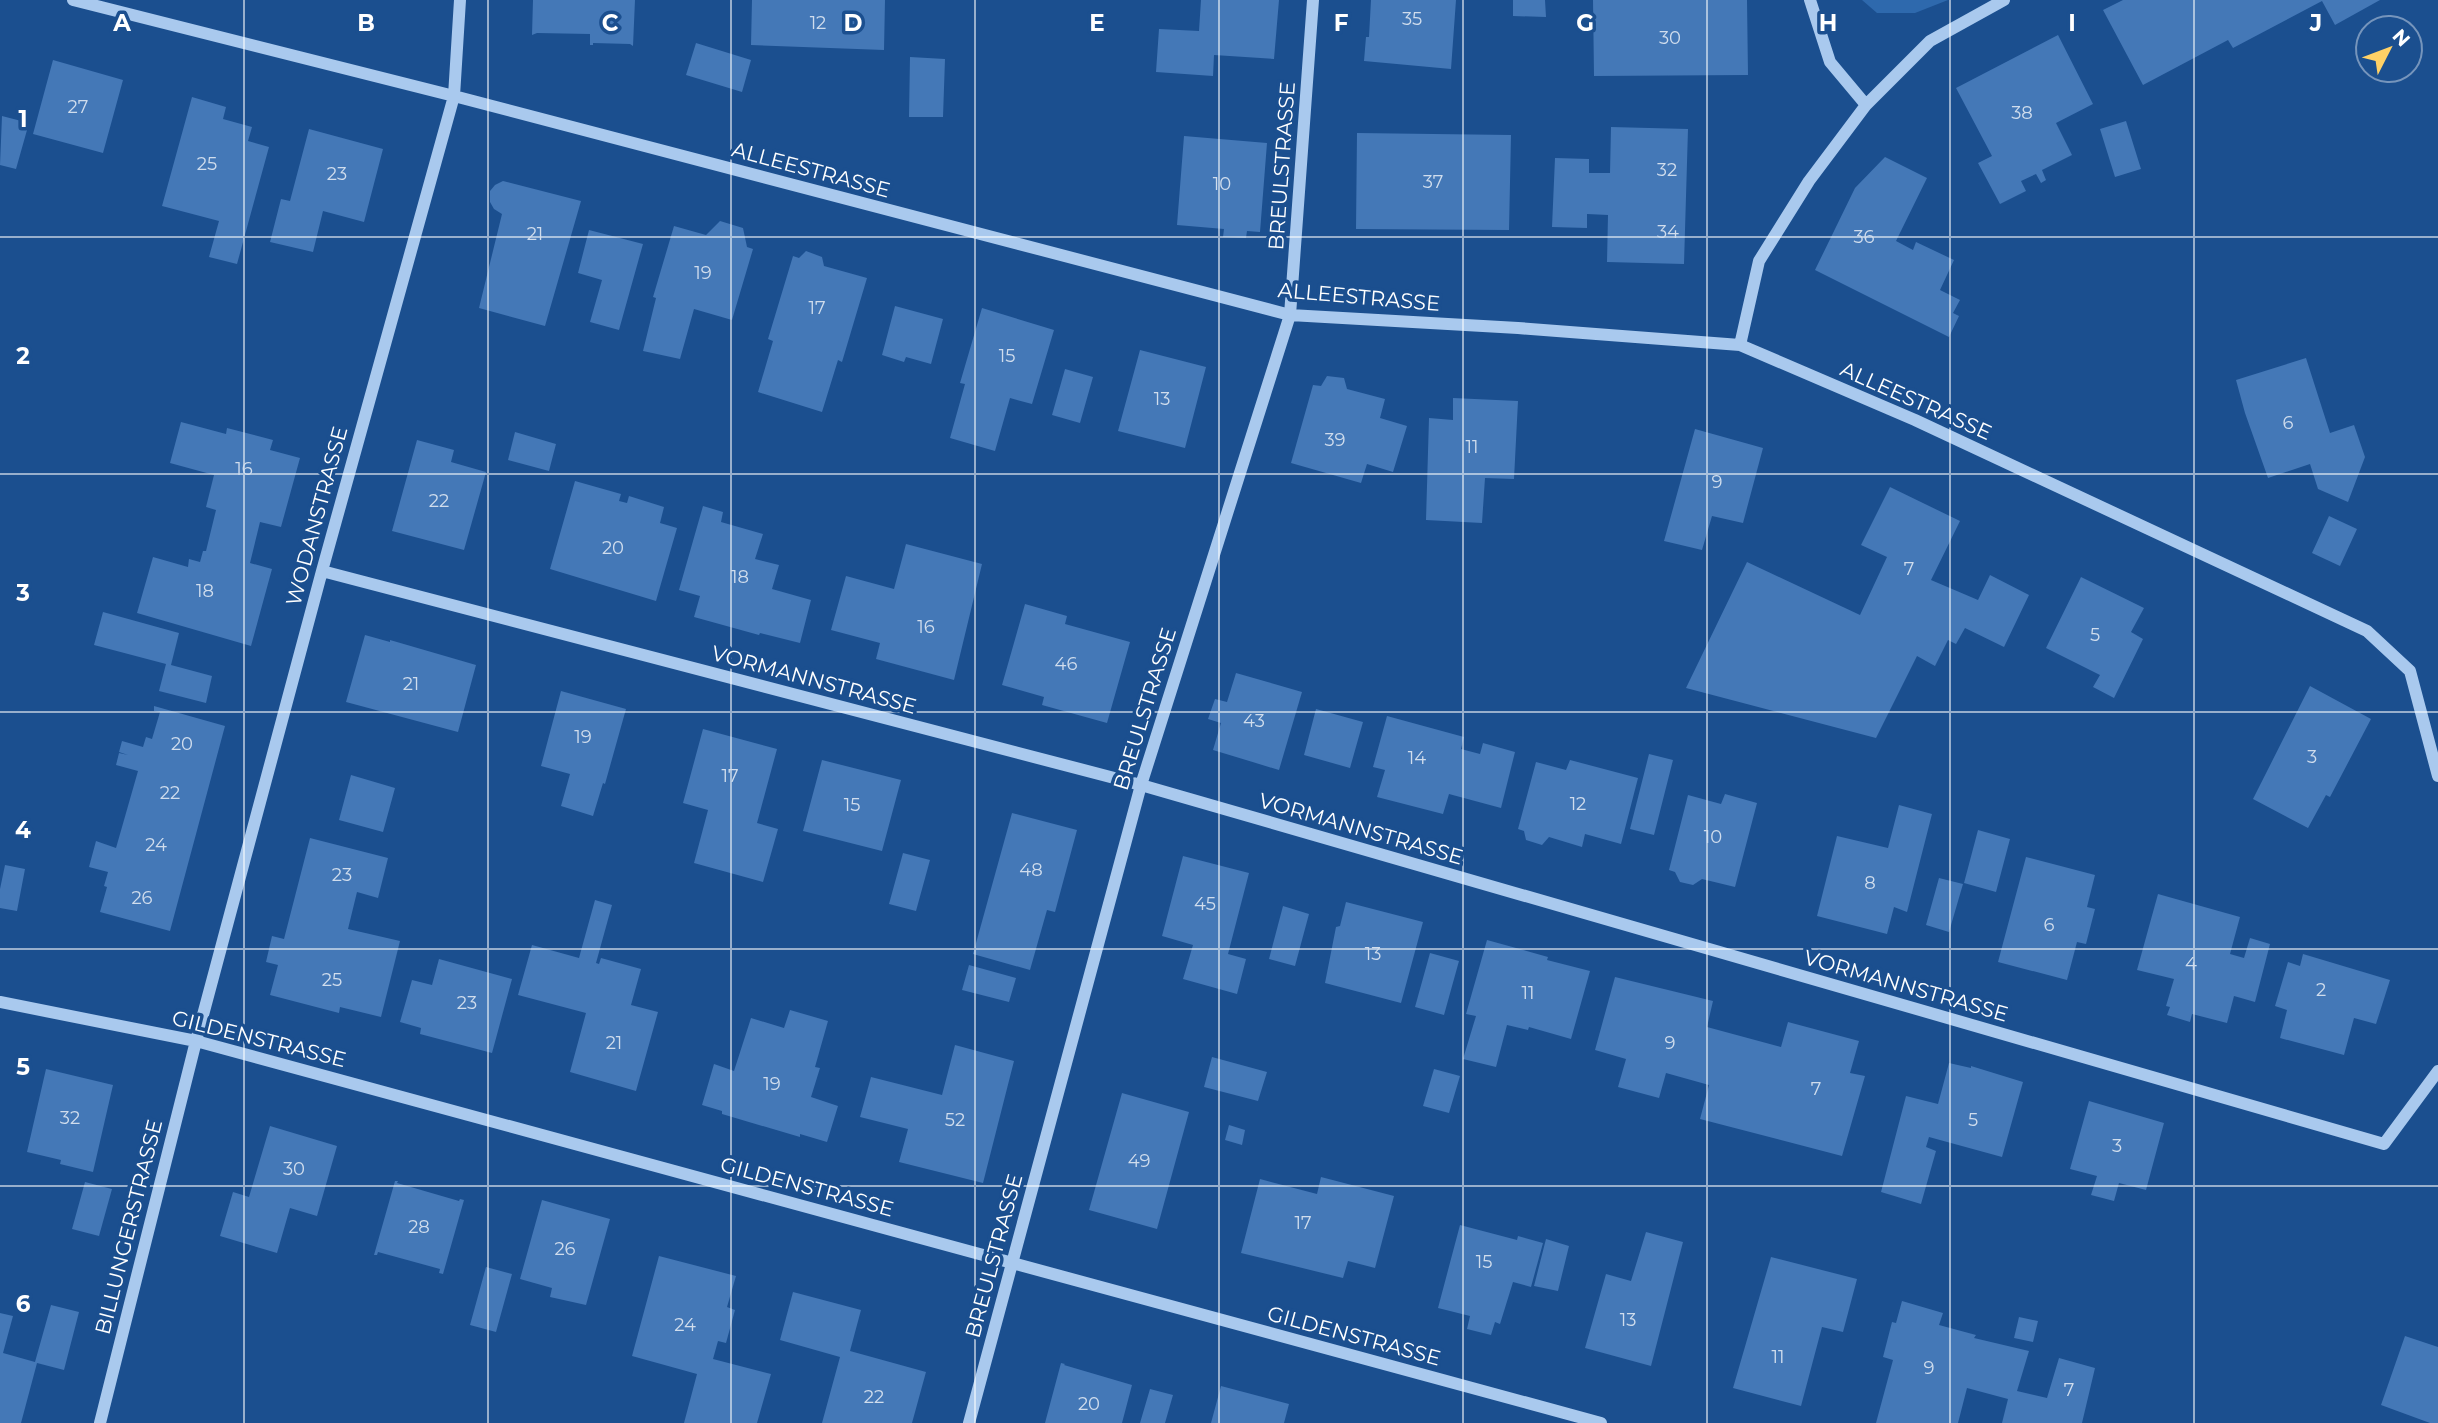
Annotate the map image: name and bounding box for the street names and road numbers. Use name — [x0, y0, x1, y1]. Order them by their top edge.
street label: BREULSTRASSE — [1263, 81, 1300, 251]
street label: ALLEESTRASSE — [729, 136, 893, 203]
street label: ALLEESTRASSE — [1277, 277, 1441, 316]
street label: ALLEESTRASSE — [1837, 356, 1996, 445]
street label: WODANSTRASSE — [281, 423, 352, 608]
street label: BREULSTRASSE — [1108, 624, 1181, 793]
street label: VORMANNSTRASSE — [709, 640, 919, 719]
street label: VORMANNSTRASSE — [1256, 787, 1466, 870]
street label: VORMANNSTRASSE — [1801, 944, 2011, 1027]
street label: GILDENSTRASSE — [170, 1005, 349, 1072]
street label: BILLUNGERSTRASSE — [90, 1117, 167, 1337]
street label: GILDENSTRASSE — [718, 1151, 896, 1222]
street label: BREULSTRASSE — [960, 1171, 1027, 1341]
street label: GILDENSTRASSE — [1265, 1300, 1443, 1371]

